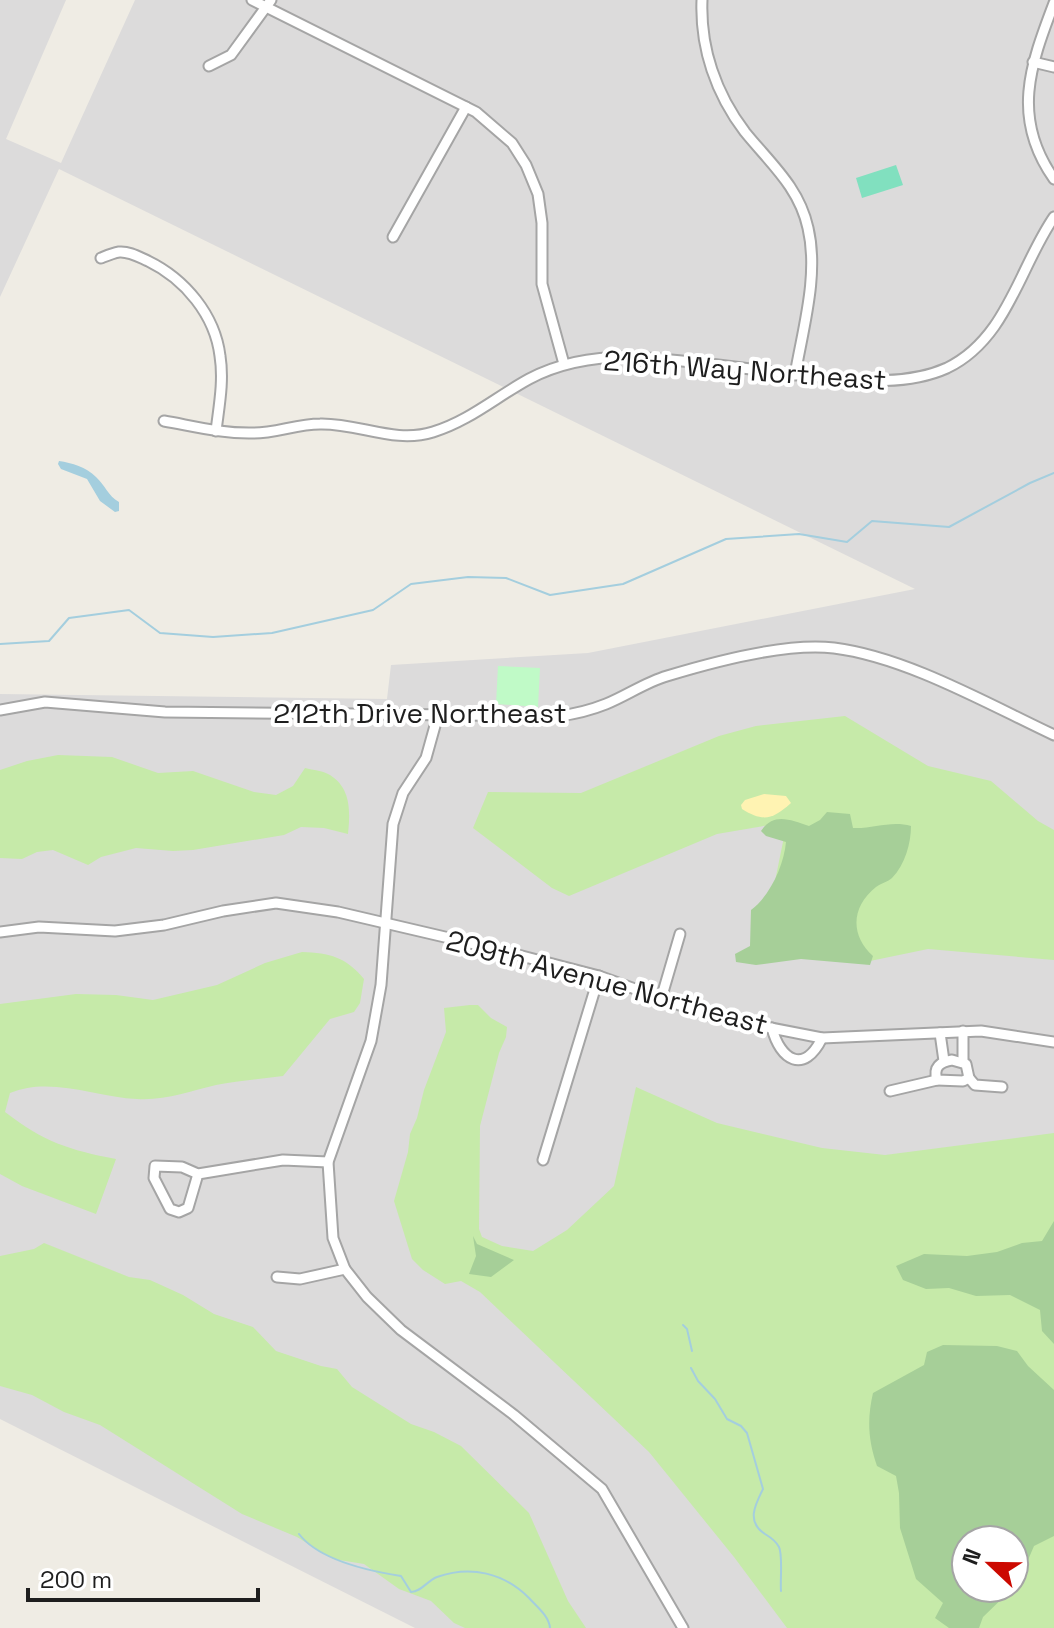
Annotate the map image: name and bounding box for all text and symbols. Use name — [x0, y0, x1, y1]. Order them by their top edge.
street label: 216th Way Northeast — [602, 342, 888, 398]
street label: 212th Drive Northeast — [273, 695, 567, 731]
street label: 209th Avenue Northeast — [442, 922, 772, 1042]
north arrow — [950, 1524, 1030, 1604]
text: N — [956, 1544, 987, 1569]
scale bar — [28, 1552, 258, 1602]
text: 200 m — [40, 1564, 112, 1595]

